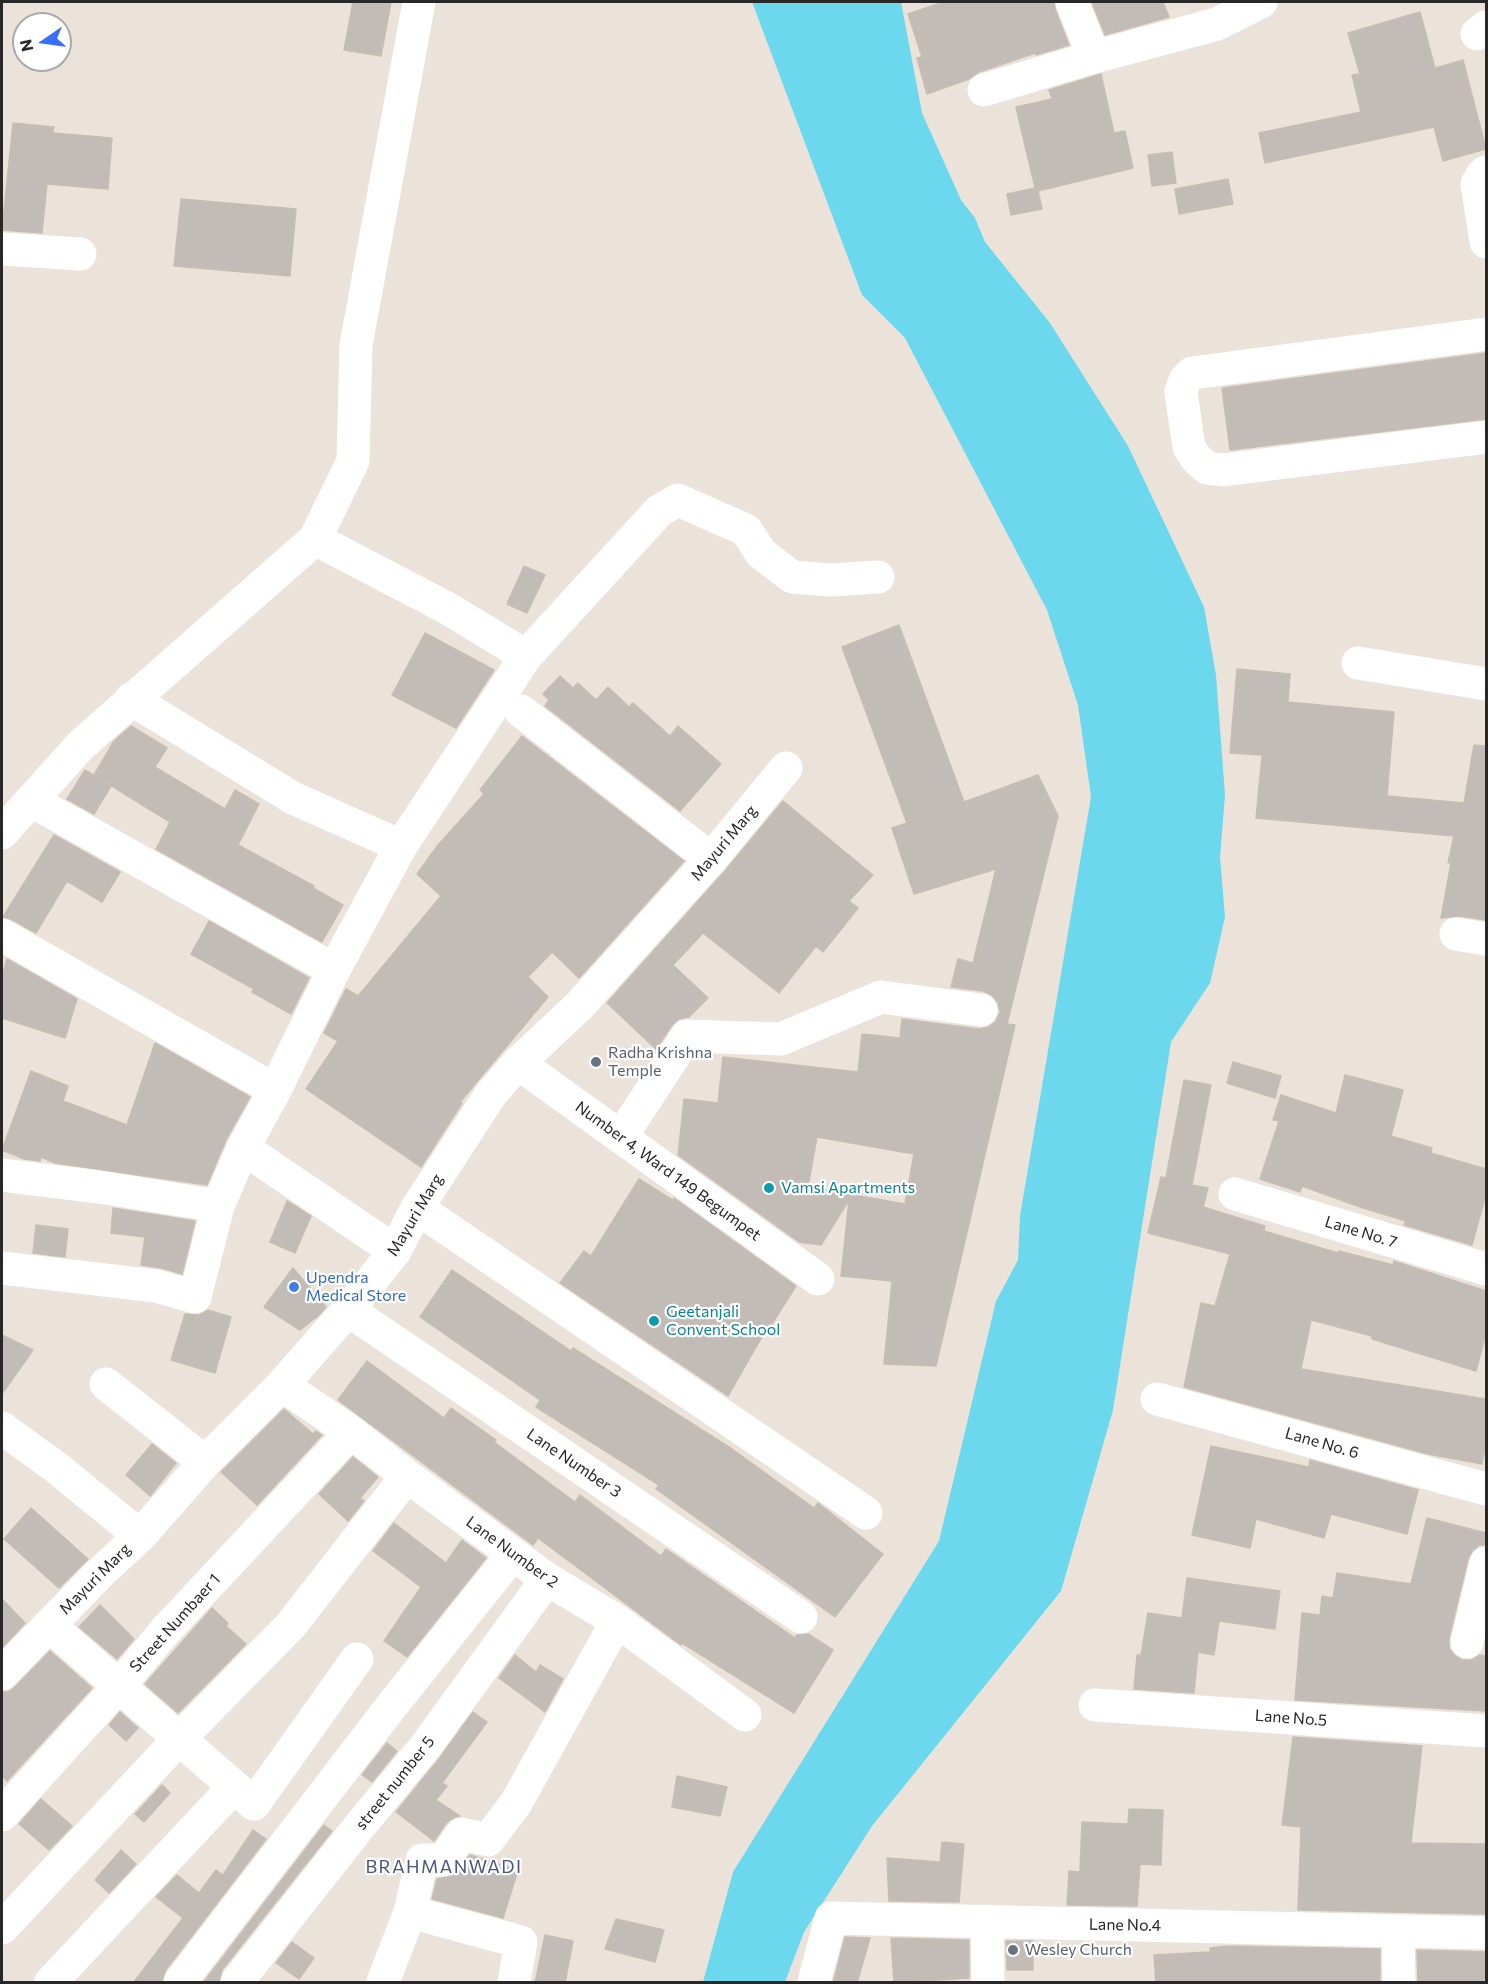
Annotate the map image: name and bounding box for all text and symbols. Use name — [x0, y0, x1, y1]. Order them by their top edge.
north arrow — [12, 12, 72, 72]
text: N — [15, 38, 37, 54]
street label: Mayuri Marg — [687, 801, 761, 885]
place label: Radha Krishna Temple — [608, 1043, 712, 1081]
marker: Radha Krishna Temple — [589, 1055, 603, 1069]
street label: Number 4, Ward 149 Begumpet — [571, 1097, 765, 1245]
street label: Mayuri Marg — [383, 1170, 447, 1260]
place label: Vamsi Apartments — [781, 1178, 915, 1198]
marker: Vamsi Apartments — [762, 1181, 776, 1195]
street label: Lane No. 7 — [1322, 1212, 1400, 1252]
place label: Upendra Medical Store — [306, 1268, 406, 1306]
marker: Upendra Medical Store — [287, 1280, 301, 1294]
place label: Geetanjali Convent School — [666, 1302, 780, 1340]
marker: Geetanjali Convent School — [647, 1314, 661, 1328]
street label: Lane No. 6 — [1283, 1423, 1361, 1463]
street label: Lane Number 3 — [523, 1424, 625, 1502]
street label: Lane Number 2 — [462, 1512, 562, 1592]
street label: Mayuri Marg — [55, 1539, 135, 1619]
street label: Street Numbaer 1 — [126, 1570, 224, 1676]
street label: Lane No.5 — [1254, 1706, 1328, 1730]
street label: street number 5 — [351, 1732, 439, 1834]
district label: BRAHMANWADI — [365, 1856, 523, 1878]
street label: Lane No.4 — [1089, 1915, 1161, 1935]
place label: Wesley Church — [1025, 1940, 1132, 1960]
marker: Wesley Church — [1006, 1943, 1020, 1957]

